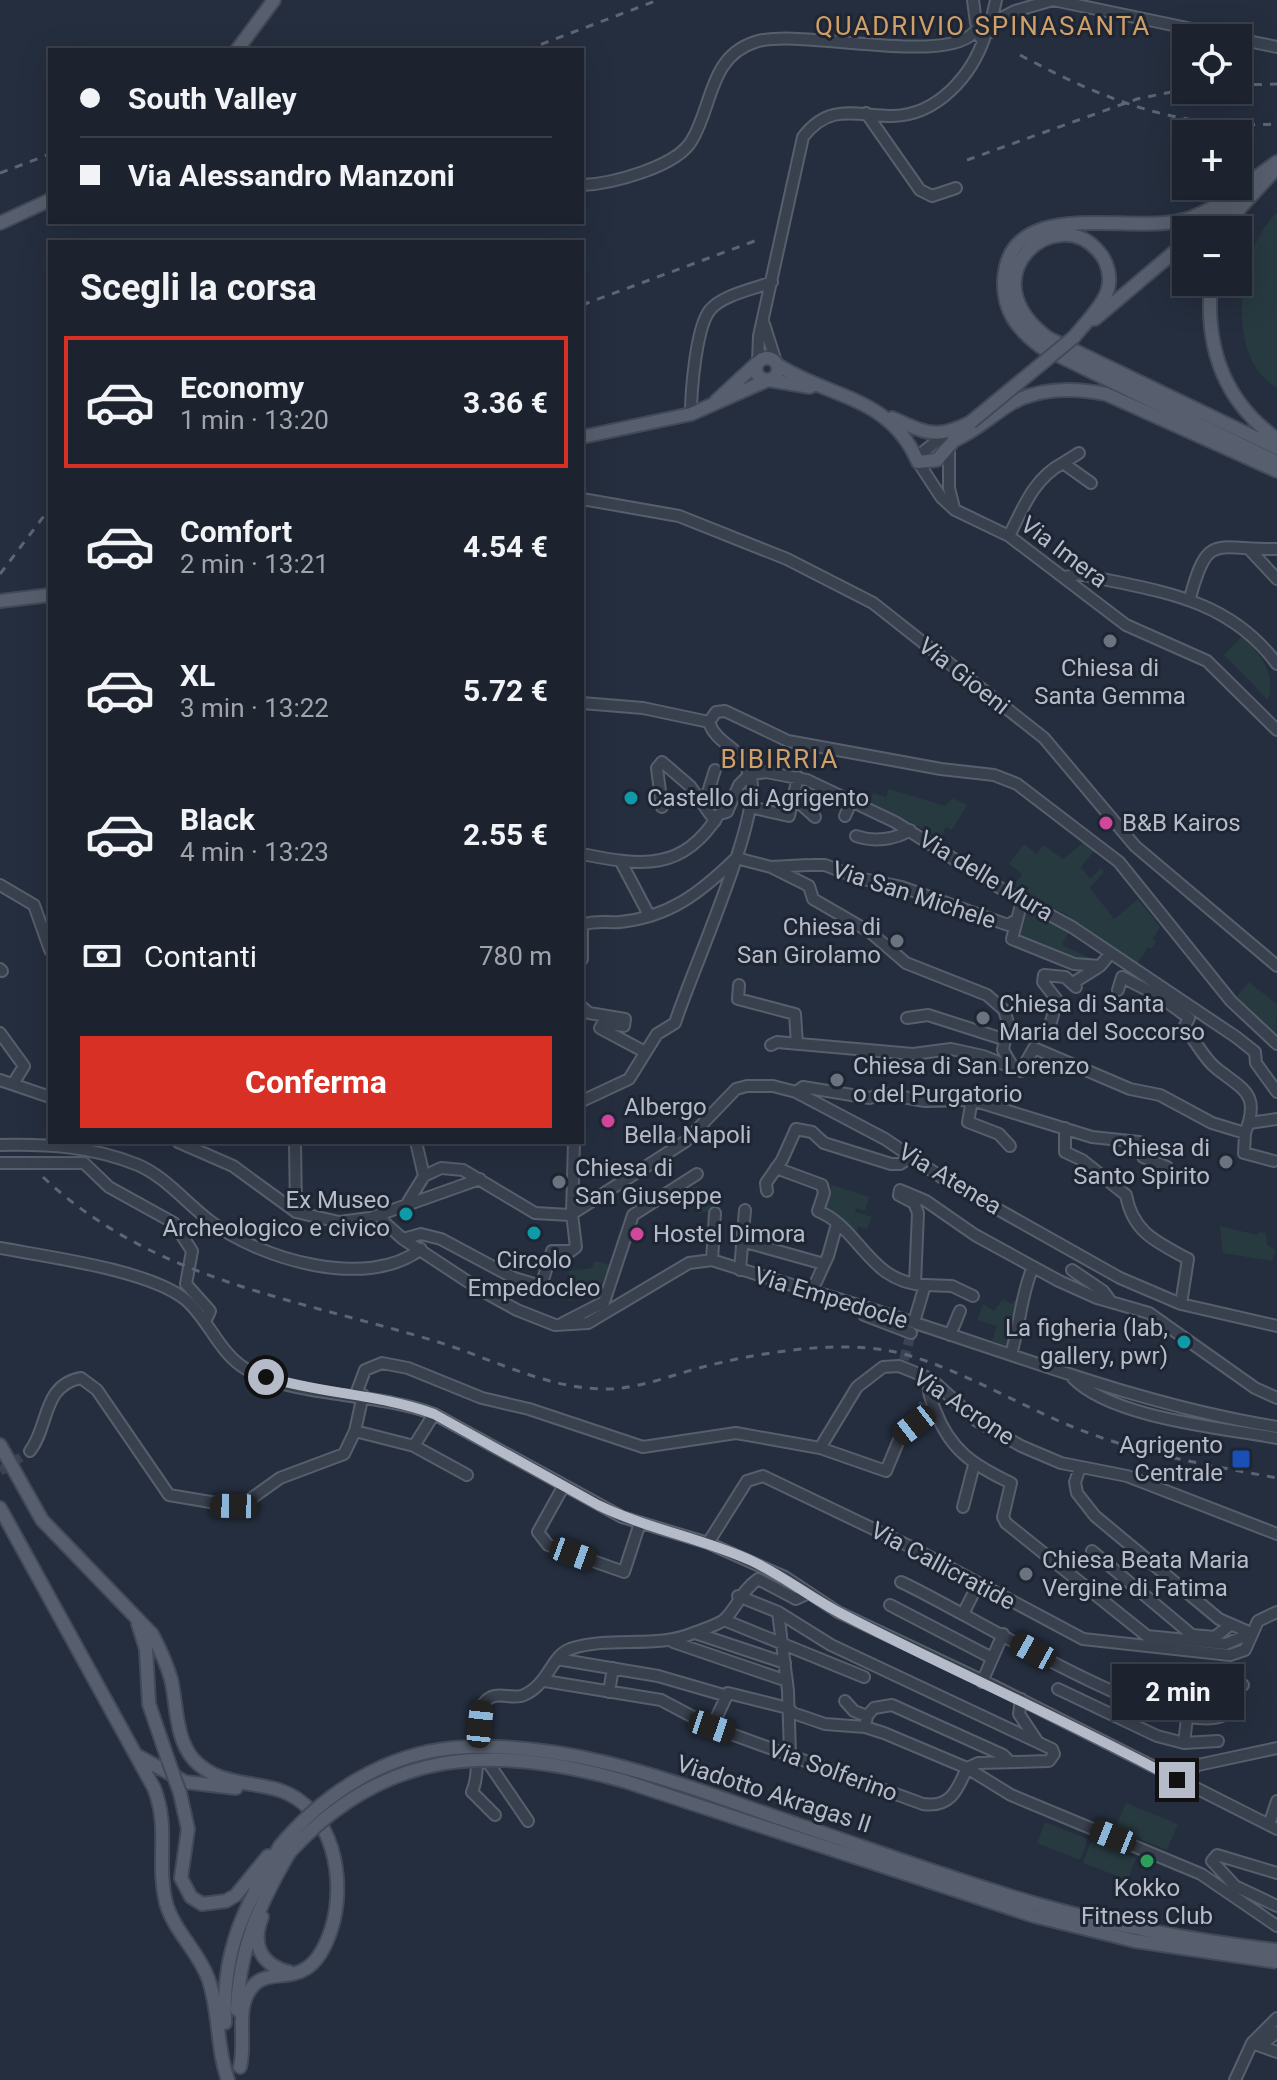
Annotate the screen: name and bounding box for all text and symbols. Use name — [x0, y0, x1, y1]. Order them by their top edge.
district label: QUADRIVIO SPINASANTA — [815, 11, 1151, 41]
map controls — [1172, 24, 1252, 296]
button: locate — [1172, 24, 1252, 104]
text: South Valley — [128, 81, 297, 116]
button: + — [1172, 120, 1252, 200]
text: Via Alessandro Manzoni — [128, 158, 455, 193]
button: − — [1172, 216, 1252, 296]
text: Scegli la corsa — [80, 267, 317, 309]
icon: car — [84, 366, 156, 438]
text: Economy — [180, 370, 304, 405]
text: 3.36 € — [463, 385, 548, 420]
text: 1 min · 13:20 — [180, 405, 329, 435]
icon: car — [84, 510, 156, 582]
street label: Via Imera — [1015, 510, 1113, 594]
text: Comfort — [180, 514, 292, 549]
text: 4.54 € — [463, 529, 548, 564]
text: 2 min · 13:21 — [180, 549, 329, 579]
street label: Via Gioeni — [913, 632, 1015, 720]
marker: Chiesa di Santa Gemma — [1101, 632, 1119, 650]
icon: car — [84, 654, 156, 726]
place label: Chiesa di Santa Gemma — [1034, 654, 1186, 710]
text: XL — [180, 658, 215, 693]
text: 5.72 € — [463, 673, 548, 708]
text: 3 min · 13:22 — [180, 693, 329, 723]
district label: BIBIRRIA — [721, 744, 839, 774]
place label: Castello di Agrigento — [647, 784, 869, 812]
marker: Castello di Agrigento — [622, 789, 640, 807]
icon: car — [84, 798, 156, 870]
text: Black — [180, 802, 255, 837]
place label: B&B Kairos — [1122, 809, 1241, 837]
marker: B&B Kairos — [1097, 814, 1115, 832]
text: 2.55 € — [463, 817, 548, 852]
street label: Via delle Mura — [914, 825, 1058, 927]
text: 4 min · 13:23 — [180, 837, 329, 867]
street label: Via San Michele — [829, 855, 999, 935]
place label: Chiesa di San Girolamo — [737, 913, 881, 969]
marker: Chiesa di San Girolamo — [888, 932, 906, 950]
icon: cash — [80, 934, 124, 978]
text: Contanti — [144, 939, 257, 974]
text: 780 m — [479, 941, 552, 971]
place label: Chiesa di Santa Maria del Soccorso — [999, 990, 1205, 1046]
marker: Chiesa di Santa Maria del Soccorso — [974, 1009, 992, 1027]
button: Conferma — [80, 1036, 552, 1128]
place label: Chiesa di San Lorenzo o del Purgatorio — [853, 1052, 1090, 1108]
marker: Chiesa di San Lorenzo o del Purgatorio — [828, 1071, 846, 1089]
place label: Albergo Bella Napoli — [624, 1093, 751, 1149]
marker: Albergo Bella Napoli — [599, 1112, 617, 1130]
place label: Chiesa di Santo Spirito — [1073, 1134, 1210, 1190]
street label: Via Atenea — [893, 1137, 1007, 1221]
marker: Chiesa di Santo Spirito — [1217, 1153, 1235, 1171]
place label: Chiesa di San Giuseppe — [575, 1154, 722, 1210]
marker: Chiesa di San Giuseppe — [550, 1173, 568, 1191]
place label: Ex Museo Archeologico e civico — [162, 1186, 390, 1242]
marker: Ex Museo Archeologico e civico — [397, 1205, 415, 1223]
place label: Hostel Dimora — [653, 1220, 806, 1248]
marker: Circolo Empedocleo — [525, 1224, 543, 1242]
marker: Hostel Dimora — [628, 1225, 646, 1243]
place label: Circolo Empedocleo — [468, 1246, 600, 1302]
street label: Via Empedocle — [751, 1261, 911, 1335]
place label: La figheria (lab, gallery, pwr) — [1005, 1314, 1168, 1370]
marker: La figheria (lab, gallery, pwr) — [1175, 1333, 1193, 1351]
route start — [248, 1359, 284, 1395]
street label: Via Acrone — [908, 1363, 1020, 1451]
car — [888, 1401, 940, 1449]
place label: Agrigento Centrale — [1119, 1431, 1223, 1487]
marker: Agrigento Centrale — [1230, 1448, 1252, 1470]
car — [210, 1494, 258, 1518]
street label: Via Callicratide — [866, 1516, 1020, 1616]
car — [546, 1535, 600, 1573]
place label: Chiesa Beata Maria Vergine di Fatima — [1042, 1546, 1249, 1602]
marker: Chiesa Beata Maria Vergine di Fatima — [1017, 1565, 1035, 1583]
car — [1006, 1629, 1060, 1673]
callout: 2 min — [1111, 1664, 1243, 1720]
text: 2 min — [1145, 1677, 1211, 1707]
car — [466, 1699, 494, 1749]
car — [685, 1708, 739, 1746]
street label: Via Solferino — [764, 1735, 902, 1807]
street label: Viadotto Akragas II — [673, 1749, 875, 1839]
route end — [1159, 1762, 1195, 1798]
car — [1086, 1817, 1140, 1857]
marker: Kokko Fitness Club — [1138, 1852, 1156, 1870]
place label: Kokko Fitness Club — [1081, 1874, 1213, 1930]

